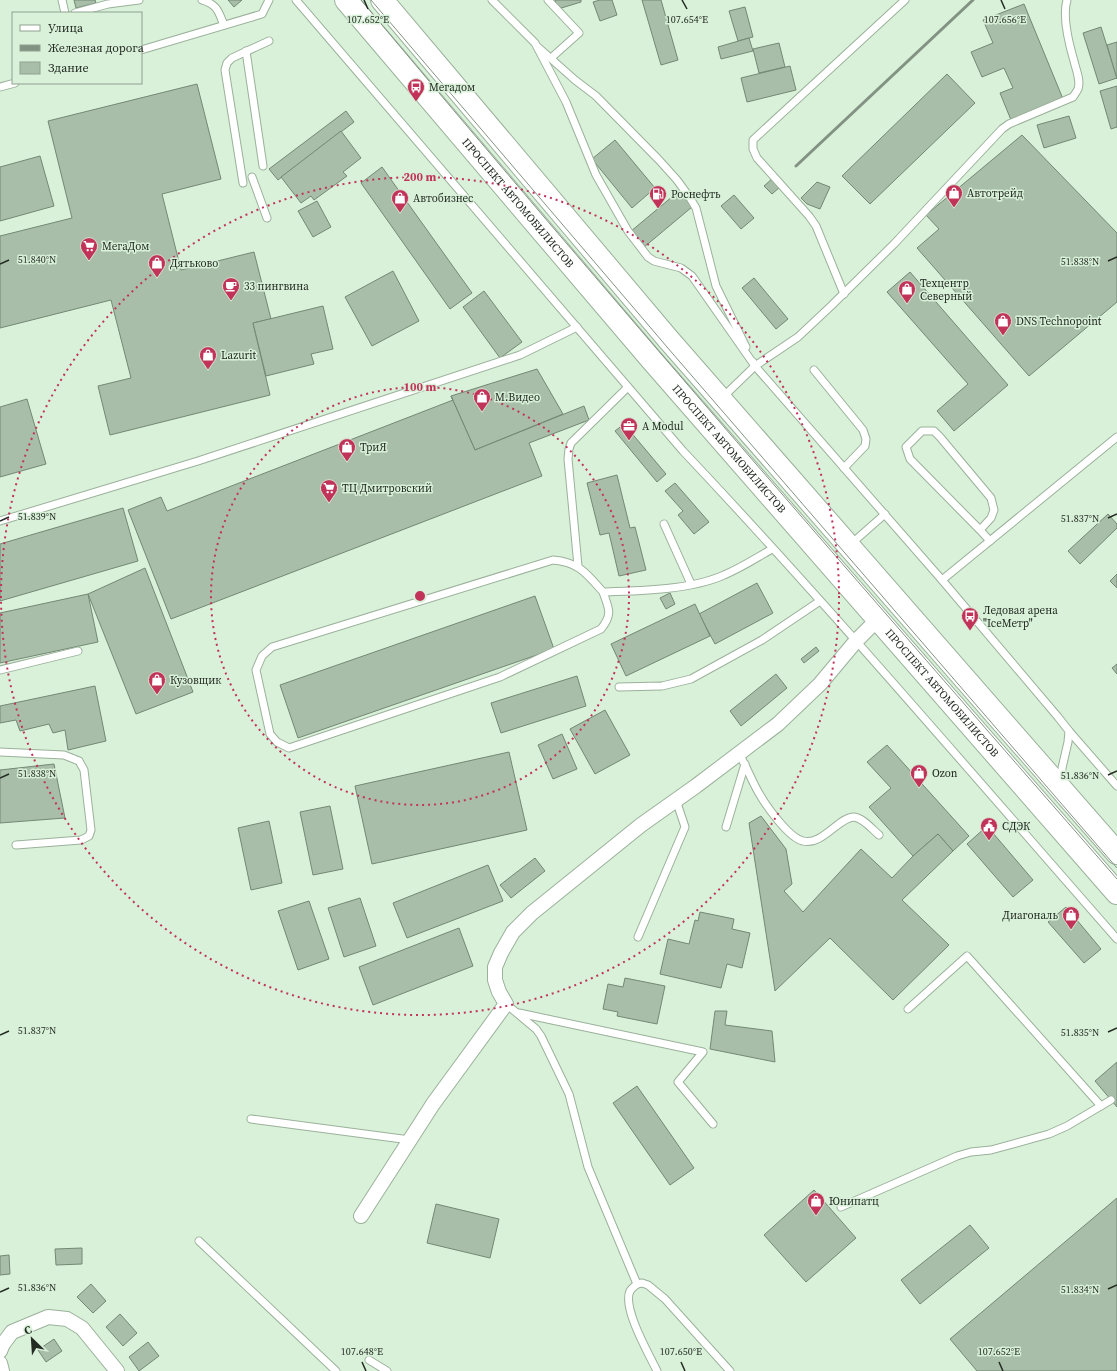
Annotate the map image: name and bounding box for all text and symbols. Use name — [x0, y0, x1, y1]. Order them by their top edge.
legend — [12, 12, 142, 84]
text: 107.652°E — [347, 13, 389, 26]
text: 107.654°E — [666, 13, 708, 26]
text: 107.656°E — [984, 13, 1026, 26]
text: Улица — [48, 20, 84, 36]
text: Железная дорога — [48, 40, 145, 56]
text: Здание — [48, 60, 89, 76]
bus stop icon: Мегадом — [406, 77, 426, 102]
place label: Мегадом — [429, 80, 475, 95]
street label: ПРОСПЕКТ АВТОМОБИЛИСТОВ — [458, 135, 577, 271]
text: 200 m — [404, 169, 437, 185]
shop icon: Автотрейд — [944, 183, 964, 208]
fuel station icon: Роснефть — [648, 184, 668, 209]
place label: Автотрейд — [967, 186, 1023, 201]
place label: Роснефть — [671, 187, 721, 202]
shop icon: Автобизнес — [390, 188, 410, 213]
place label: Автобизнес — [413, 191, 474, 206]
supermarket icon: МегаДом — [79, 236, 99, 261]
place label: МегаДом — [102, 239, 150, 254]
text: 51.840°N — [18, 253, 56, 266]
shop icon: Дятьково — [147, 253, 167, 278]
text: 51.838°N — [1061, 255, 1099, 268]
place label: Дятьково — [170, 256, 218, 271]
cafe icon: 33 пингвина — [221, 276, 241, 301]
place label: Техцентр Северный — [920, 276, 972, 304]
place label: 33 пингвина — [244, 279, 309, 294]
shop icon: Техцентр Северный — [897, 279, 917, 304]
shop icon: DNS Technopoint — [993, 311, 1013, 336]
place label: DNS Technopoint — [1016, 314, 1102, 329]
shop icon: Lazurit — [198, 345, 218, 370]
place label: Lazurit — [221, 348, 257, 363]
text: 100 m — [404, 379, 437, 395]
street label: ПРОСПЕКТ АВТОМОБИЛИСТОВ — [669, 382, 789, 516]
shop icon: М.Видео — [472, 387, 492, 412]
place label: М.Видео — [495, 390, 540, 405]
office icon: A Modul — [619, 416, 639, 441]
place label: A Modul — [642, 419, 683, 434]
shop icon: ТриЯ — [337, 437, 357, 462]
place label: ТриЯ — [360, 440, 386, 455]
supermarket icon: ТЦ Дмитровский — [319, 478, 339, 503]
place label: ТЦ Дмитровский — [342, 481, 432, 496]
text: 51.839°N — [18, 510, 56, 523]
text: 51.837°N — [1061, 512, 1099, 525]
centre of rings — [413, 589, 427, 603]
place label: Ледовая арена "IceМетр" — [983, 603, 1058, 631]
bus stop icon: Ледовая арена "IceМетр" — [960, 606, 980, 631]
street label: ПРОСПЕКТ АВТОМОБИЛИСТОВ — [882, 626, 1002, 760]
shop icon: Кузовщик — [147, 670, 167, 695]
place label: Кузовщик — [170, 673, 221, 688]
shop icon: Ozon — [909, 763, 929, 788]
place label: Ozon — [932, 766, 958, 781]
text: 51.838°N — [18, 767, 56, 780]
text: 51.836°N — [1061, 769, 1099, 782]
public building icon: СДЭК — [979, 816, 999, 841]
place label: СДЭК — [1002, 819, 1031, 834]
shop icon: Диагональ — [1061, 905, 1081, 930]
place label: Диагональ — [1002, 908, 1058, 923]
text: 51.837°N — [18, 1024, 56, 1037]
text: 51.835°N — [1061, 1026, 1099, 1039]
shop icon: Юнипатц — [806, 1191, 826, 1216]
place label: Юнипатц — [829, 1194, 879, 1209]
text: 51.836°N — [18, 1281, 56, 1294]
text: 51.834°N — [1061, 1283, 1099, 1296]
north arrow — [12, 1319, 52, 1359]
text: С — [22, 1322, 34, 1339]
text: 107.648°E — [341, 1345, 383, 1358]
text: 107.650°E — [660, 1345, 702, 1358]
text: 107.652°E — [978, 1345, 1020, 1358]

